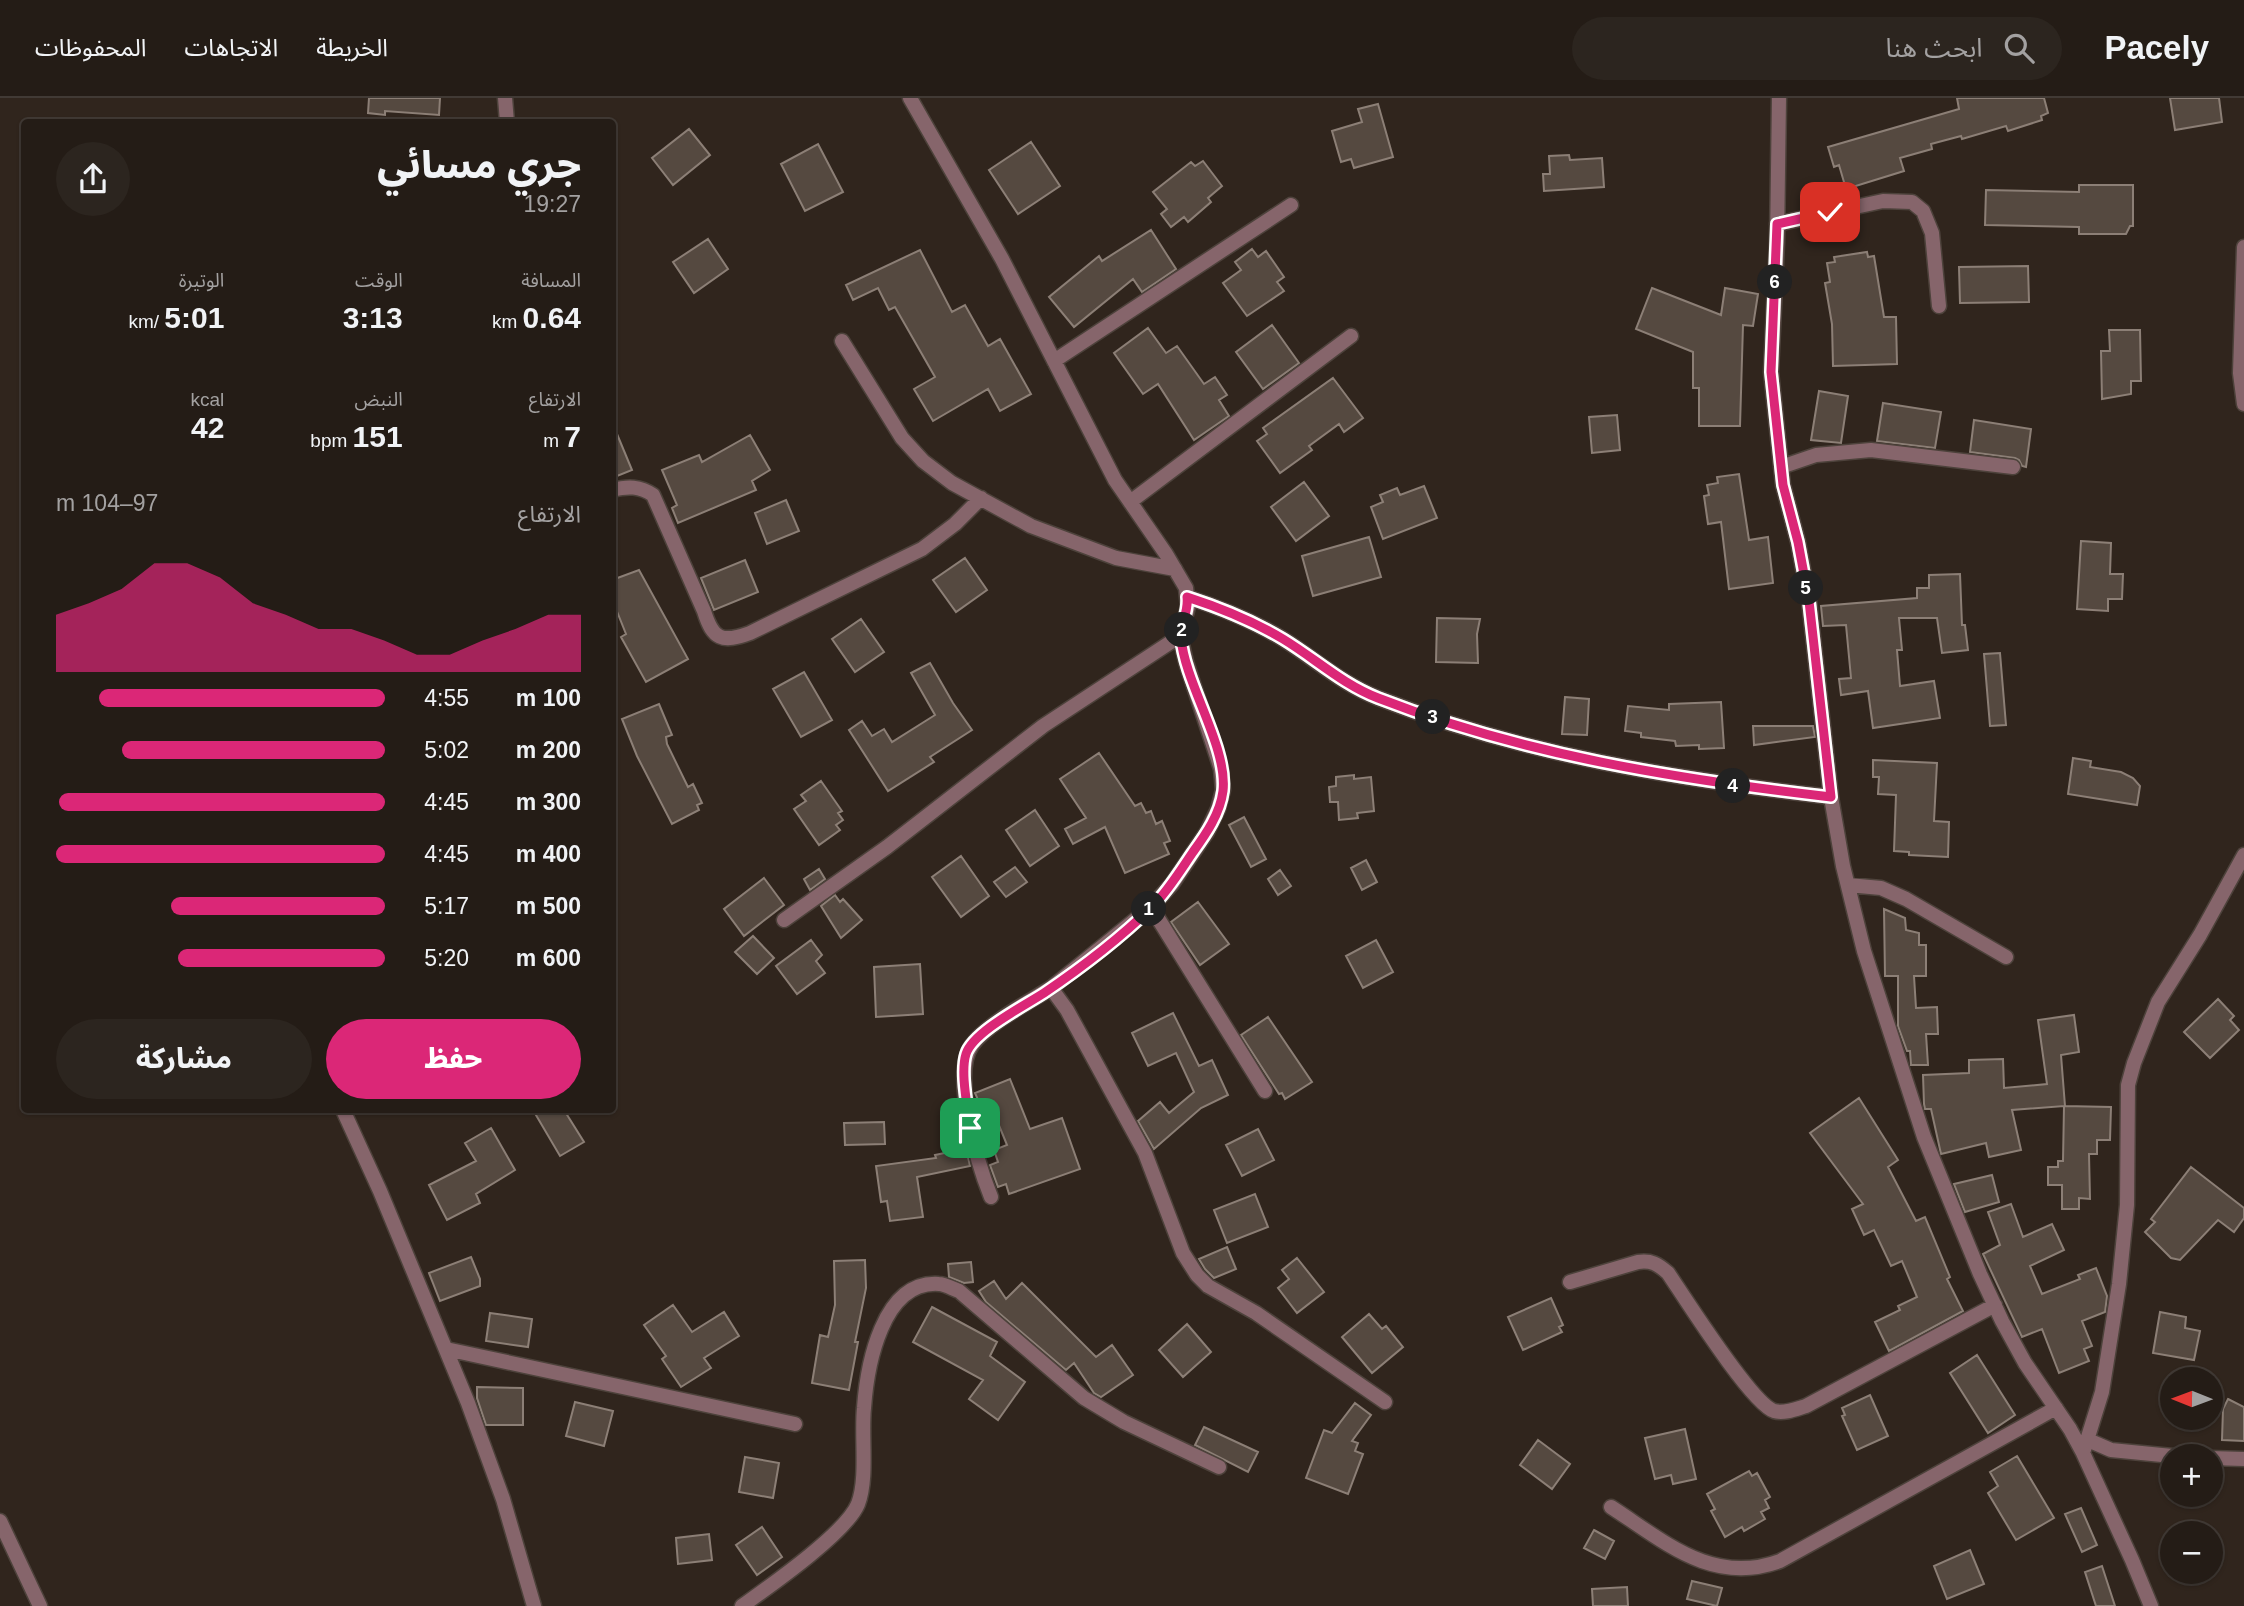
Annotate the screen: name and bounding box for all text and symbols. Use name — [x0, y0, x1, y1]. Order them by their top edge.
search box — [1572, 17, 2062, 80]
icon: search — [2000, 29, 2038, 67]
text: Pacely — [2104, 29, 2209, 66]
text: ابحث هنا — [1886, 33, 1982, 63]
text: المحفوظات — [35, 34, 146, 61]
text: الاتجاهات — [184, 34, 278, 61]
text: الخريطة — [316, 34, 388, 61]
button: share — [56, 142, 130, 216]
text: جري مسائي — [377, 144, 581, 186]
pin — [1800, 182, 1860, 242]
text: 19:27 — [523, 191, 581, 217]
icon: check — [1811, 193, 1849, 231]
pin: 6 — [1758, 264, 1792, 300]
text: الوتيرة — [179, 270, 224, 291]
text: الوقت — [355, 270, 403, 291]
text: المسافة — [521, 270, 581, 291]
text: 6 — [1769, 271, 1780, 292]
text: 5:01 — [164, 301, 224, 334]
text: 3:13 — [343, 301, 403, 334]
text: 0.64 — [523, 301, 581, 334]
text: /km — [128, 311, 164, 332]
text: km — [492, 311, 523, 332]
text: kcal — [191, 389, 224, 410]
text: النبض — [354, 389, 403, 410]
text: الارتفاع — [529, 389, 581, 410]
text: 42 — [191, 411, 224, 444]
text: 151 — [353, 420, 403, 453]
text: 7 — [564, 420, 581, 453]
text: bpm — [310, 430, 353, 451]
text: m — [543, 430, 564, 451]
text: 97–104 m — [56, 490, 158, 516]
text: الارتفاع — [518, 501, 581, 527]
pin: 5 — [1788, 570, 1824, 606]
text: 5 — [1800, 577, 1811, 598]
pin: 2 — [1164, 612, 1200, 648]
text: 2 — [1176, 619, 1187, 640]
text: 4:55 — [424, 685, 469, 711]
text: 100 m — [516, 685, 581, 711]
pin: 3 — [1416, 700, 1450, 734]
text: 3 — [1427, 706, 1438, 727]
text: 5:02 — [424, 737, 469, 763]
text: 200 m — [516, 737, 581, 763]
pin: 4 — [1716, 768, 1750, 804]
text: 4 — [1727, 775, 1738, 796]
text: 4:45 — [424, 789, 469, 815]
text: 300 m — [516, 789, 581, 815]
text: 4:45 — [424, 841, 469, 867]
text: 400 m — [516, 841, 581, 867]
pin: 1 — [1132, 892, 1166, 926]
text: 5:17 — [424, 893, 469, 919]
text: 500 m — [516, 893, 581, 919]
text: 1 — [1143, 898, 1154, 919]
text: 5:20 — [424, 945, 469, 971]
text: 600 m — [516, 945, 581, 971]
button: مشاركة — [56, 1019, 312, 1099]
button: حفظ — [326, 1019, 581, 1099]
pin — [940, 1098, 1000, 1158]
icon: arrive — [951, 1109, 989, 1147]
north arrow — [2160, 1367, 2222, 1430]
map controls — [2160, 1367, 2223, 1584]
button: + — [2160, 1444, 2223, 1507]
button: − — [2160, 1521, 2223, 1584]

